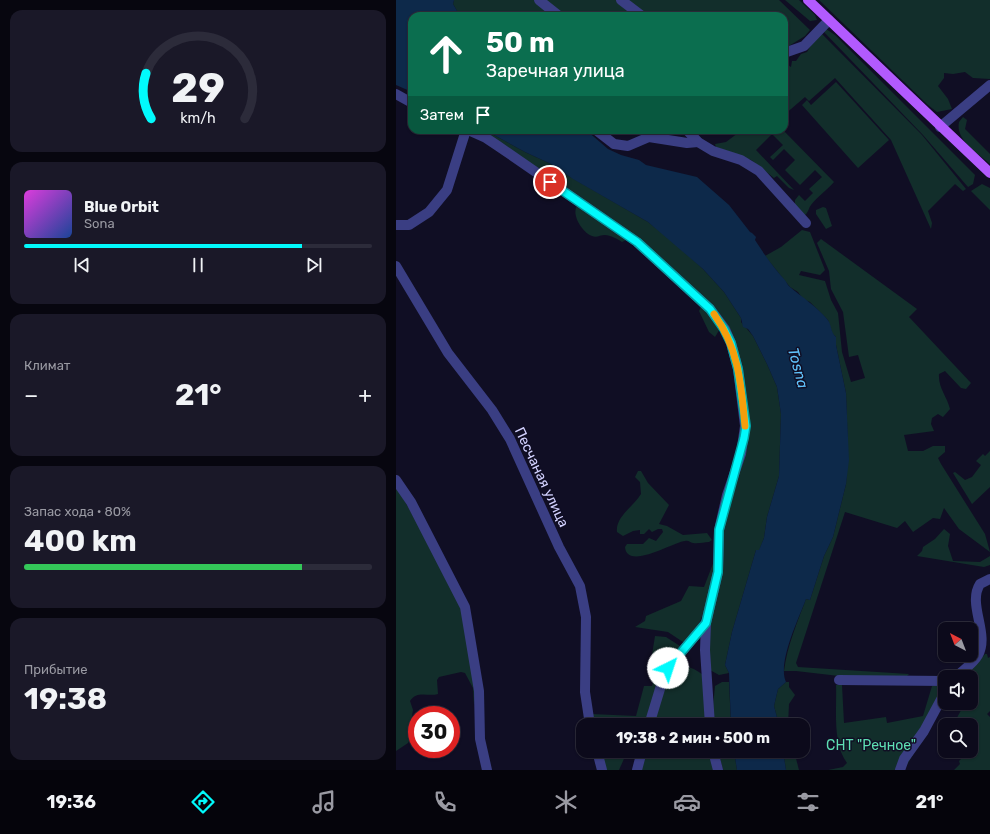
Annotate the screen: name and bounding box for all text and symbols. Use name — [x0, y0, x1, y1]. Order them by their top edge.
text: 50 m — [486, 26, 555, 59]
icon: ahead — [420, 28, 472, 80]
text: Заречная улица — [486, 60, 625, 82]
text: 29 — [171, 63, 225, 112]
icon: arrive — [472, 104, 494, 126]
text: Затем — [420, 106, 464, 124]
text: km/h — [180, 110, 216, 127]
pin — [533, 165, 567, 199]
icon: arrive — [539, 171, 561, 193]
text: Blue Orbit — [84, 198, 159, 216]
text: Sona — [84, 216, 115, 231]
icon: previous — [71, 254, 93, 276]
icon: pause — [187, 254, 209, 276]
icon: next — [303, 254, 325, 276]
water label: Tosna — [784, 346, 812, 391]
text: Климат — [24, 358, 70, 373]
text: 21° — [175, 377, 222, 413]
text: − — [24, 382, 38, 409]
text: + — [358, 382, 372, 409]
street label: Песчаная улица — [511, 424, 572, 530]
text: Запас хода · 80% — [24, 504, 131, 519]
text: 400 km — [24, 523, 137, 559]
north arrow — [938, 622, 978, 662]
map controls — [938, 622, 978, 758]
position arrow — [647, 647, 689, 689]
text: Прибытие — [24, 662, 88, 677]
button: sound — [938, 670, 978, 710]
text: 19:38 — [24, 681, 107, 717]
speed limit sign: 30 — [408, 706, 460, 758]
button: search — [938, 718, 978, 758]
text: 19:38 · 2 мин · 500 m — [616, 729, 770, 747]
park label: СНТ "Речное" — [826, 737, 916, 754]
icon: directions — [189, 788, 217, 816]
icon: music — [310, 788, 338, 816]
icon: phone — [431, 788, 459, 816]
icon: climate — [552, 788, 580, 816]
icon: car — [673, 788, 701, 816]
icon: filters — [794, 788, 822, 816]
text: 19:36 — [47, 791, 96, 813]
text: 21° — [915, 791, 943, 813]

